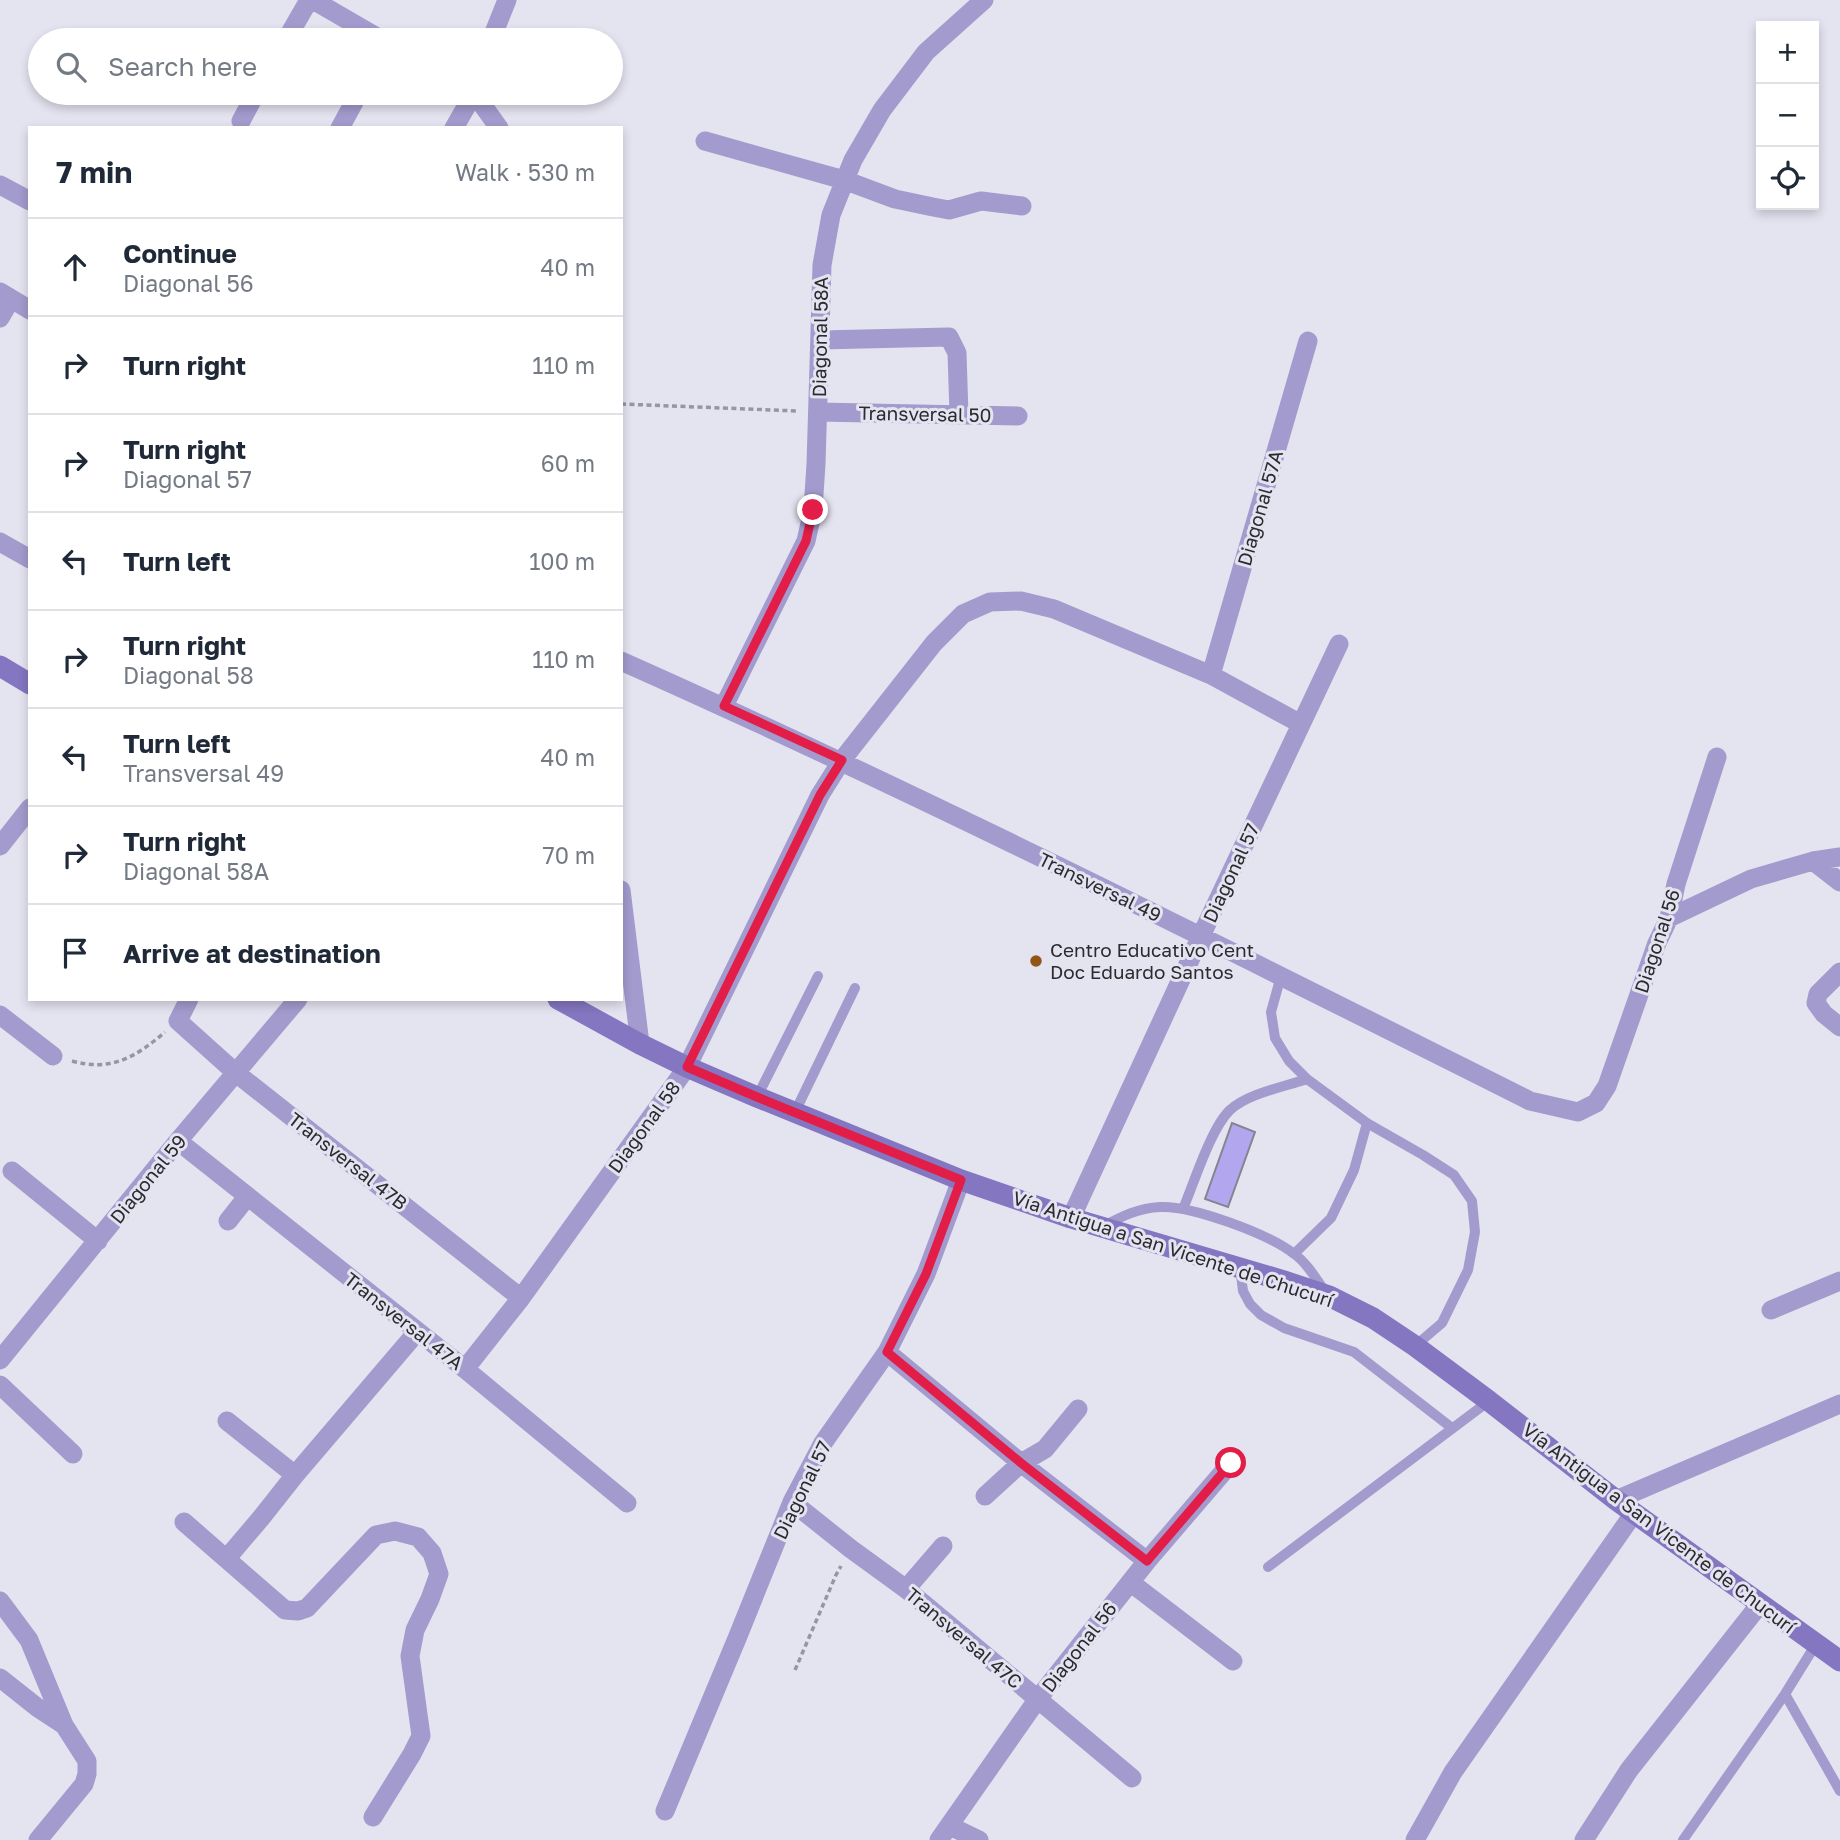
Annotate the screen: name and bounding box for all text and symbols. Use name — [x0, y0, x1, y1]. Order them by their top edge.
map controls — [1756, 21, 1819, 210]
button: + — [1756, 21, 1819, 84]
search box — [28, 28, 623, 105]
icon: search — [52, 48, 90, 86]
text: Search here — [108, 51, 257, 82]
button: − — [1756, 84, 1819, 147]
button: locate — [1756, 147, 1819, 210]
text: 7 min — [56, 154, 132, 190]
text: Walk · 530 m — [455, 158, 595, 186]
text: Continue — [123, 238, 237, 269]
icon: ahead — [56, 248, 94, 286]
text: 40 m — [541, 253, 595, 281]
text: Diagonal 56 — [123, 269, 254, 297]
street label: Diagonal 58A — [807, 276, 832, 398]
icon: right — [56, 346, 94, 384]
text: Turn right — [123, 350, 246, 381]
text: 110 m — [532, 351, 595, 379]
street label: Transversal 50 — [858, 401, 992, 426]
text: Turn right — [123, 434, 246, 465]
icon: right — [56, 444, 94, 482]
street label: Diagonal 57A — [1232, 447, 1287, 568]
text: 60 m — [541, 449, 595, 477]
text: Diagonal 57 — [123, 465, 252, 493]
route end — [797, 494, 828, 525]
icon: left — [56, 542, 94, 580]
text: Turn left — [123, 546, 231, 577]
text: 100 m — [529, 547, 595, 575]
text: Turn right — [123, 630, 246, 661]
icon: right — [56, 640, 94, 678]
text: 110 m — [532, 645, 595, 673]
text: Diagonal 58 — [123, 661, 254, 689]
text: Turn left — [123, 728, 231, 759]
icon: left — [56, 738, 94, 776]
text: 40 m — [541, 743, 595, 771]
text: Transversal 49 — [123, 759, 284, 787]
street label: Diagonal 57 — [1198, 820, 1263, 926]
text: Turn right — [123, 826, 246, 857]
icon: right — [56, 836, 94, 874]
text: 70 m — [542, 841, 595, 869]
street label: Transversal 49 — [1035, 847, 1165, 926]
text: Diagonal 58A — [123, 857, 269, 885]
street label: Diagonal 56 — [1629, 886, 1684, 996]
icon: arrive — [56, 934, 94, 972]
text: Arrive at destination — [123, 938, 381, 969]
place label: Centro Educativo Cent Doc Eduardo Santos — [1050, 938, 1254, 983]
marker: Centro Educativo Cent Doc Eduardo Santos — [1028, 953, 1044, 969]
street label: Diagonal 58 — [603, 1076, 685, 1177]
street label: Transversal 47B — [284, 1107, 412, 1214]
street label: Diagonal 59 — [105, 1129, 191, 1228]
street label: Vía Antigua a San Vicente de Chucurí — [1010, 1186, 1338, 1312]
street label: Transversal 47A — [340, 1267, 469, 1374]
street label: Vía Antigua a San Vicente de Chucurí — [1518, 1417, 1802, 1639]
street label: Diagonal 57 — [768, 1437, 835, 1543]
route start — [1215, 1447, 1246, 1478]
street label: Transversal 47C — [902, 1582, 1027, 1693]
street label: Diagonal 56 — [1036, 1597, 1121, 1696]

